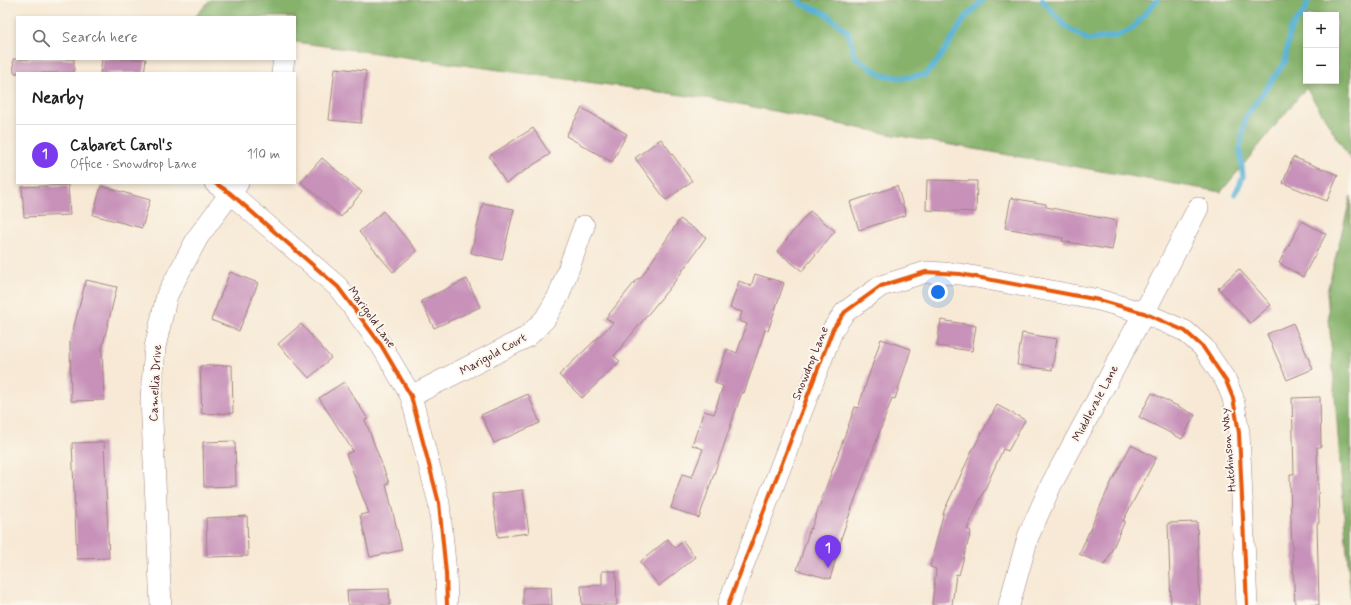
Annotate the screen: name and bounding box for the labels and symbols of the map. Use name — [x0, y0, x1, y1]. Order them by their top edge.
your location — [928, 282, 948, 302]
street label: Marigold Lane — [343, 284, 399, 352]
street label: Snowdrop Lane — [789, 324, 833, 403]
street label: Marigold Court — [457, 330, 530, 380]
street label: Camellia Drive — [146, 344, 166, 422]
street label: Middlevale Lane — [1069, 362, 1123, 445]
street label: Hutchinson Way — [1217, 407, 1241, 493]
pin: 1 — [815, 535, 841, 568]

